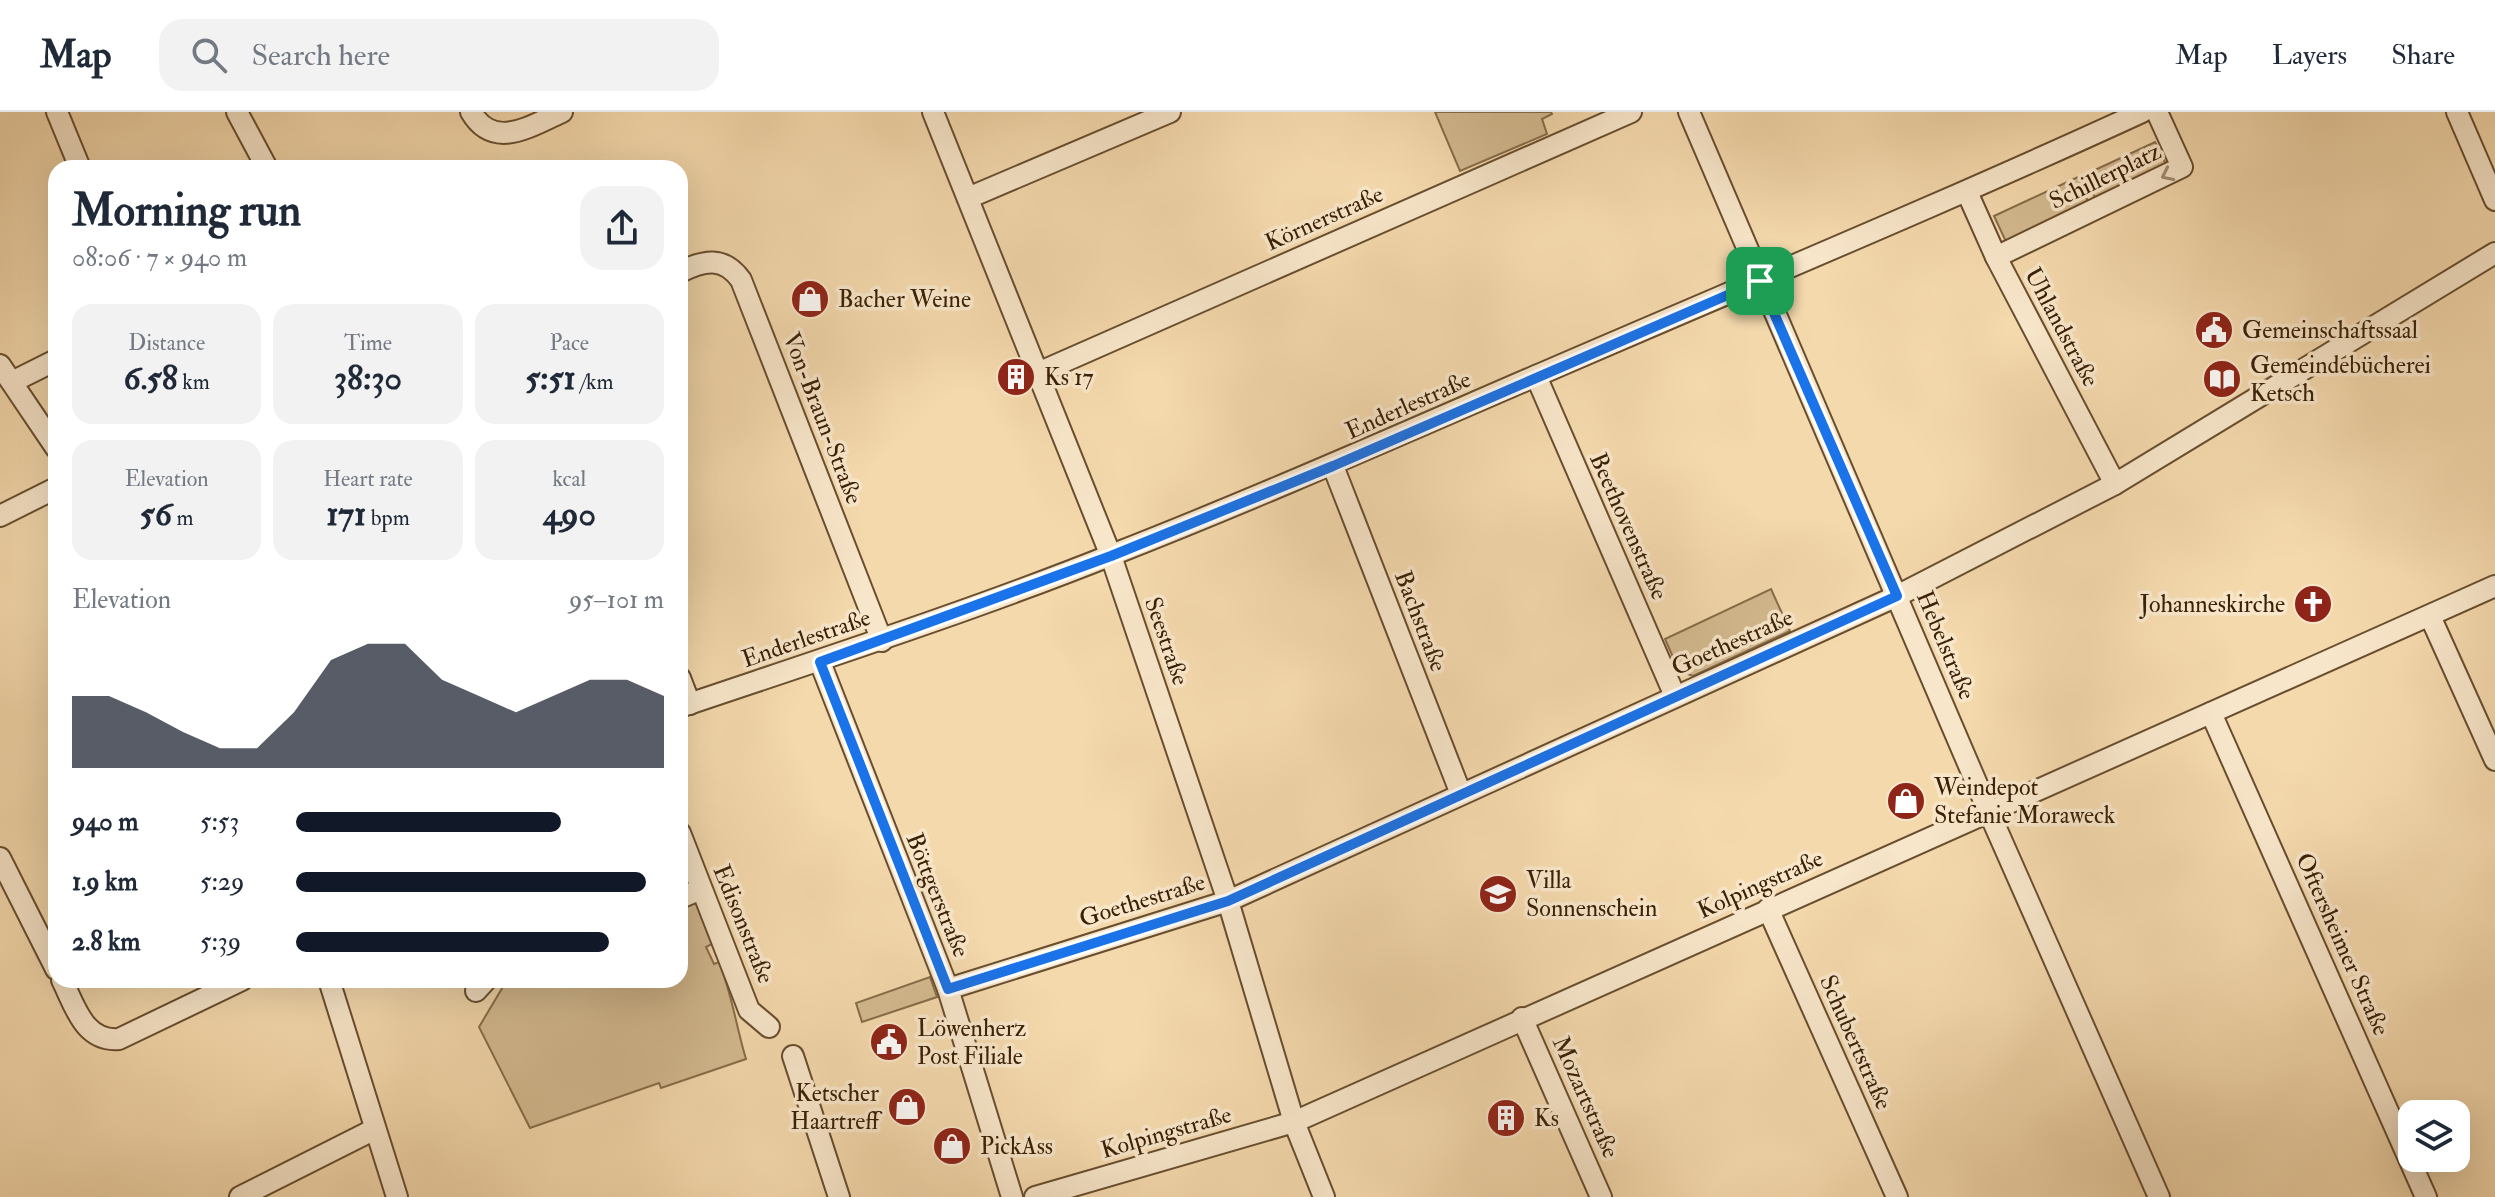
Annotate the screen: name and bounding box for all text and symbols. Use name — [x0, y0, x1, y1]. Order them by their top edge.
search box — [159, 19, 719, 91]
text: Map — [40, 31, 111, 79]
icon: search — [187, 33, 231, 77]
text: Search here — [251, 37, 390, 74]
text: Map — [2175, 38, 2228, 73]
text: Layers — [2272, 38, 2347, 73]
text: Share — [2391, 38, 2455, 73]
street label: Schillerplatz — [2044, 136, 2167, 217]
one-way arrow — [2161, 165, 2175, 181]
street label: Körnerstraße — [1260, 179, 1388, 258]
text: Morning run — [72, 184, 301, 239]
button: share — [580, 186, 664, 270]
text: 08:06 · 7 × 940 m — [72, 242, 247, 274]
pin — [1726, 247, 1794, 315]
icon: arrive — [1738, 259, 1782, 303]
street label: Uhlandstraße — [2017, 262, 2106, 392]
shop icon: Bacher Weine — [789, 278, 831, 320]
place label: Bacher Weine — [838, 284, 971, 315]
public building icon: Gemeinschaftssaal — [2193, 309, 2235, 351]
place label: Gemeinschaftssaal — [2242, 315, 2418, 346]
street label: Von-Braun-Straße — [776, 328, 869, 508]
text: Distance — [128, 329, 205, 357]
text: Time — [344, 329, 392, 357]
text: Pace — [550, 329, 589, 357]
place label: Gemeindebücherei Ketsch — [2250, 350, 2431, 409]
building icon: Ks 17 — [995, 356, 1037, 398]
text: 6.58 — [124, 357, 178, 400]
text: 38:30 — [334, 357, 402, 400]
text: 5:51 — [525, 357, 576, 400]
library icon: Gemeindebücherei Ketsch — [2201, 358, 2243, 400]
place label: Ks 17 — [1044, 362, 1094, 393]
street label: Enderlestraße — [1341, 364, 1476, 447]
text: km — [178, 368, 210, 396]
text: /km — [576, 368, 613, 396]
street label: Beethovenstraße — [1582, 448, 1675, 605]
text: Elevation — [125, 465, 209, 493]
text: Heart rate — [323, 465, 413, 493]
text: kcal — [552, 465, 586, 493]
text: 56 — [140, 493, 172, 536]
text: 171 — [326, 493, 366, 536]
text: 490 — [543, 493, 596, 536]
text: m — [172, 504, 194, 532]
text: bpm — [366, 504, 410, 532]
street label: Bachstraße — [1387, 566, 1454, 676]
church icon: Johanneskirche — [2292, 583, 2334, 625]
text: Elevation — [72, 584, 171, 616]
text: 95–101 m — [569, 584, 664, 616]
street label: Hebelstraße — [1909, 586, 1982, 704]
place label: Johanneskirche — [2139, 589, 2285, 620]
street label: Seestraße — [1137, 593, 1196, 689]
street label: Enderlestraße — [738, 602, 875, 675]
street label: Goethestraße — [1667, 602, 1798, 683]
place label: Weindepot Stefanie Moraweck — [1933, 772, 2116, 831]
shop icon: Weindepot Stefanie Moraweck — [1885, 780, 1927, 822]
text: 940 m — [72, 806, 138, 838]
text: 5:53 — [200, 806, 239, 838]
street label: Böttgerstraße — [899, 828, 977, 962]
street label: Kolpingstraße — [1693, 843, 1828, 926]
street label: Oftersheimer Straße — [2288, 848, 2397, 1040]
street label: Edisonstraße — [706, 860, 781, 988]
place label: Villa Sonnenschein — [1526, 865, 1657, 924]
text: 1.9 km — [72, 866, 138, 898]
text: 5:29 — [200, 866, 244, 898]
street label: Goethestraße — [1075, 867, 1209, 934]
school or university icon: Villa Sonnenschein — [1477, 873, 1519, 915]
text: 2.8 km — [72, 926, 140, 958]
text: 5:39 — [200, 926, 241, 958]
street label: Schubertstraße — [1812, 970, 1899, 1114]
place label: Löwenherz Post Filiale — [917, 1013, 1027, 1072]
public building icon: Löwenherz Post Filiale — [868, 1021, 910, 1063]
street label: Mozartstraße — [1545, 1031, 1626, 1163]
place label: Ketscher Haartreff — [790, 1078, 883, 1137]
shop icon: Ketscher Haartreff — [886, 1086, 928, 1128]
building icon: Ks — [1485, 1097, 1527, 1139]
street label: Kolpingstraße — [1097, 1099, 1235, 1166]
map controls — [2398, 1100, 2470, 1172]
button: layers — [2398, 1100, 2470, 1172]
place label: Ks — [1534, 1103, 1559, 1134]
shop icon: PickAss — [931, 1125, 973, 1167]
place label: PickAss — [980, 1131, 1053, 1162]

